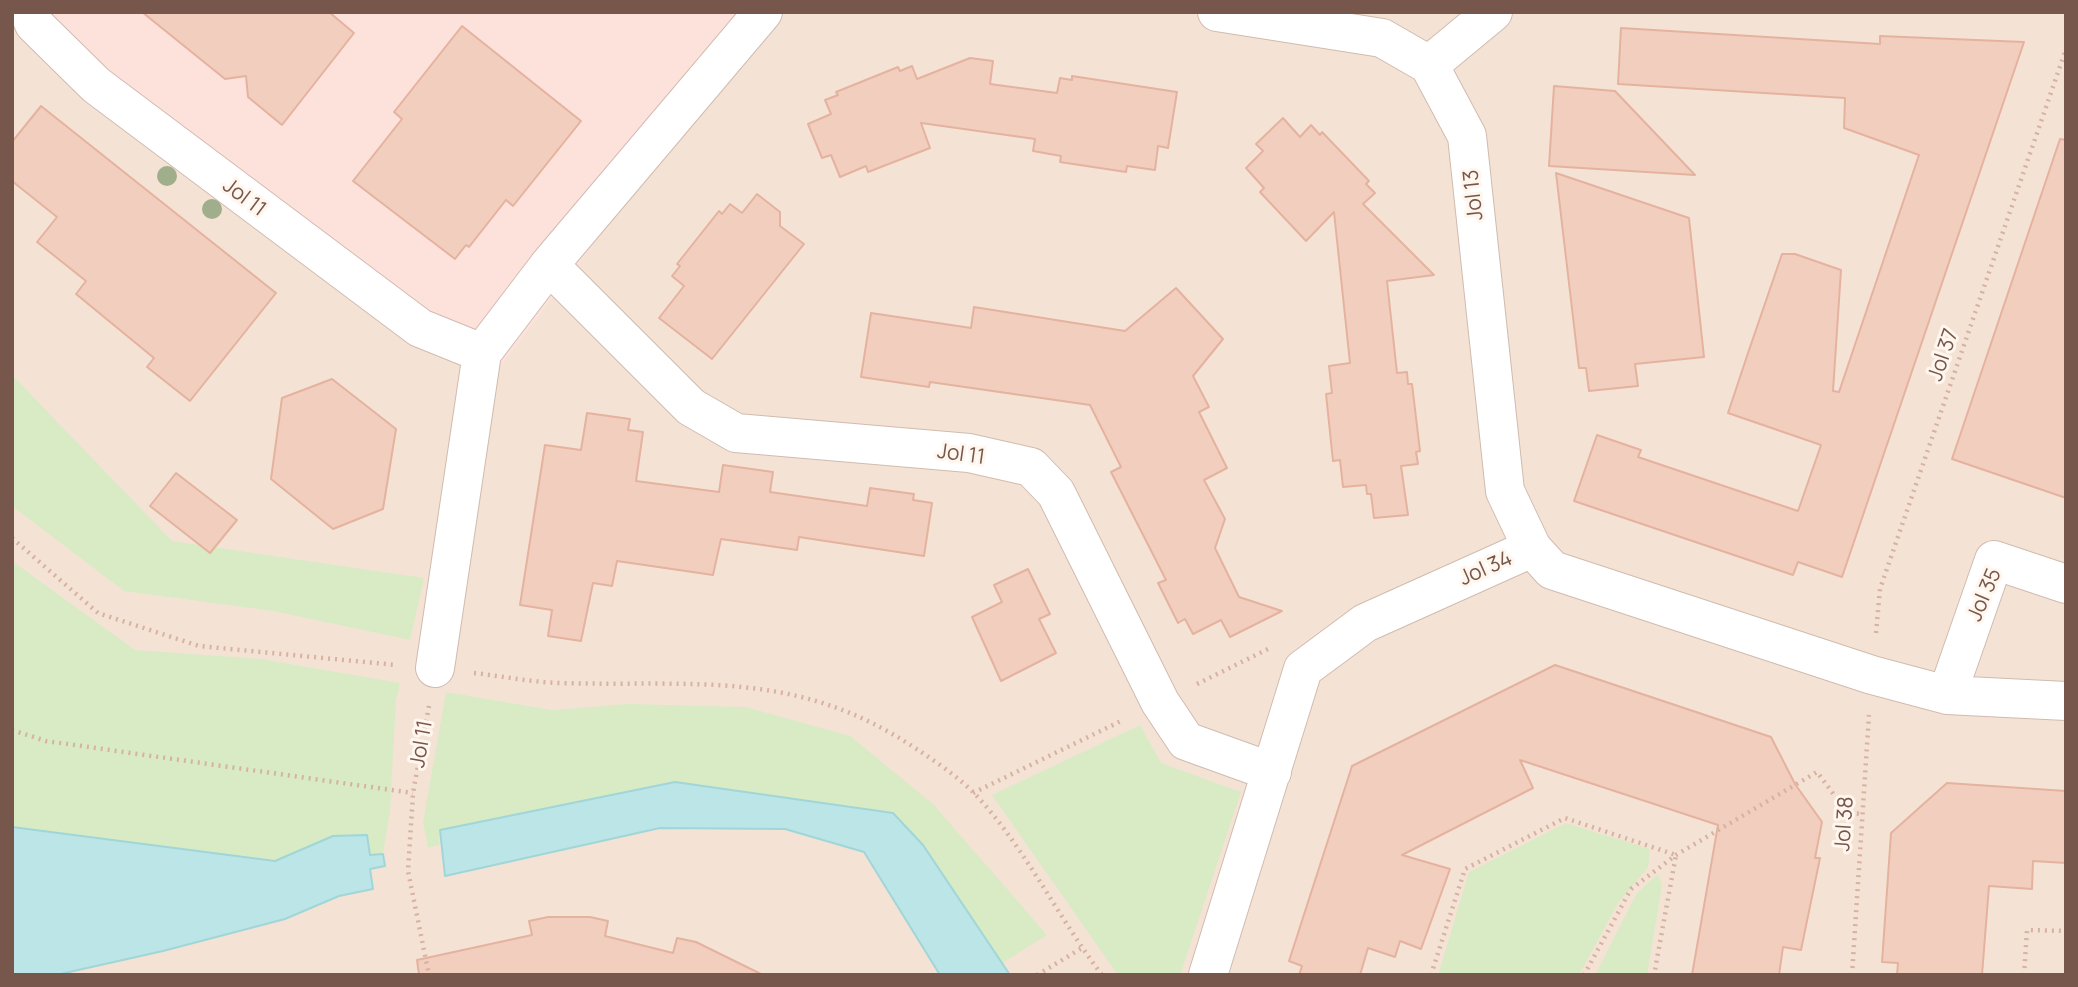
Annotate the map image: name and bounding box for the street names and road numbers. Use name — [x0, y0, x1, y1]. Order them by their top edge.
street label: Jol 13 — [1459, 168, 1489, 222]
street label: Jol 11 — [217, 174, 271, 222]
street label: Jol 37 — [1923, 326, 1965, 384]
street label: Jol 11 — [936, 439, 986, 471]
street label: Jol 34 — [1456, 546, 1516, 592]
street label: Jol 35 — [1963, 565, 2007, 625]
street label: Jol 11 — [405, 718, 439, 770]
street label: Jol 38 — [1831, 796, 1859, 852]

